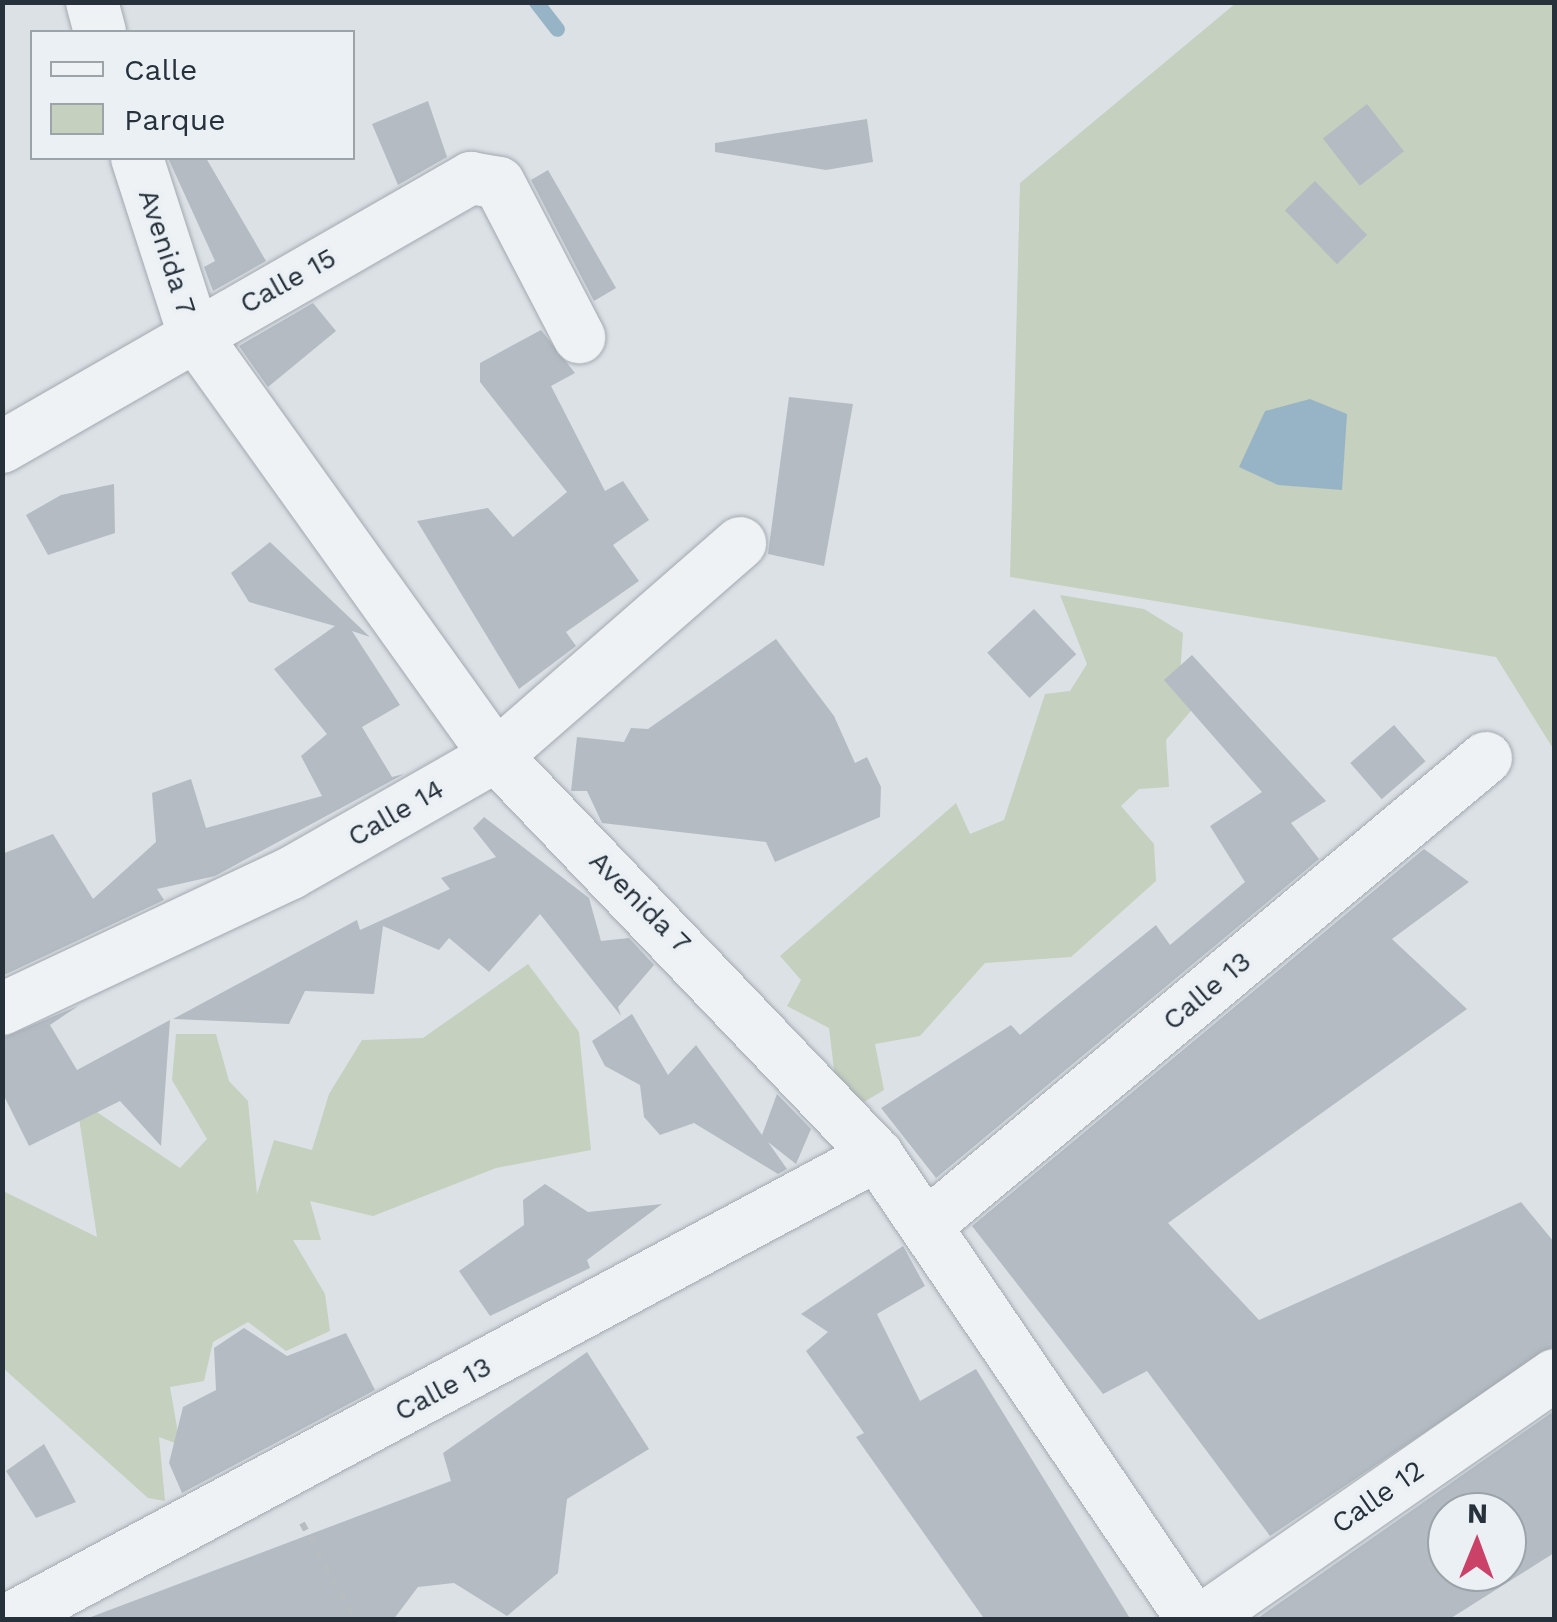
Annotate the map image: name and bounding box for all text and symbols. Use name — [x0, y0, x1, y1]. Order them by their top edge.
legend — [30, 30, 355, 160]
text: Calle — [124, 52, 197, 87]
text: Parque — [124, 102, 226, 137]
street label: Avenida 7 — [131, 184, 203, 320]
street label: Calle 15 — [234, 241, 342, 321]
street label: Calle 14 — [342, 772, 450, 854]
street label: Avenida 7 — [582, 844, 698, 960]
street label: Calle 13 — [1156, 944, 1258, 1038]
street label: Calle 13 — [389, 1349, 497, 1429]
street label: Calle 12 — [1325, 1453, 1431, 1541]
north arrow — [1427, 1492, 1527, 1592]
text: N — [1467, 1497, 1488, 1530]

